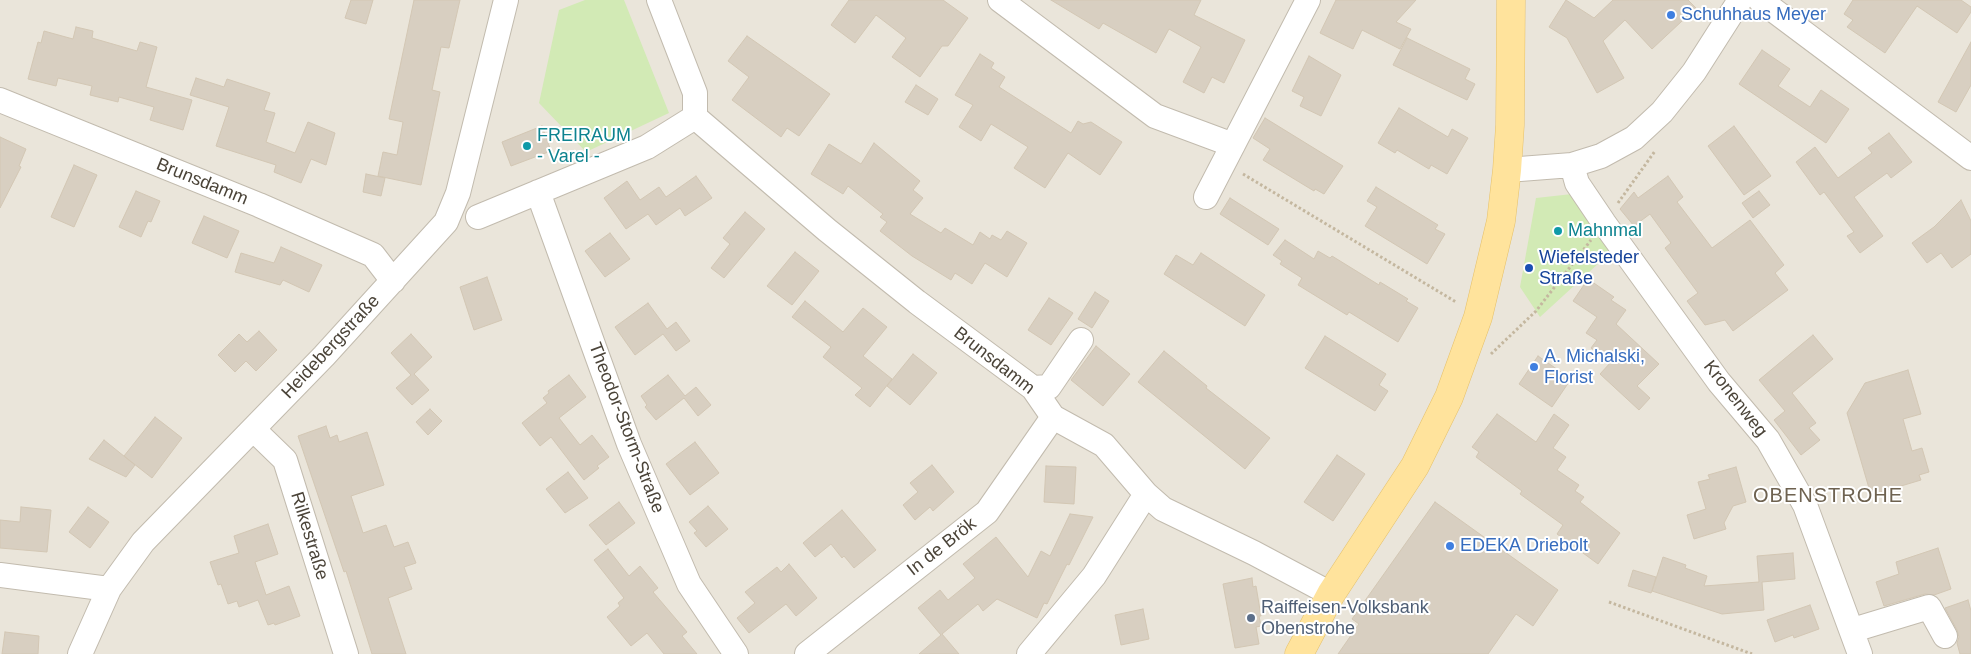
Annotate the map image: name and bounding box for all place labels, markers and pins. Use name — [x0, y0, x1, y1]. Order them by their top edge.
place label: Schuhhaus Meyer — [1681, 4, 1826, 26]
marker: Schuhhaus Meyer — [1665, 9, 1677, 21]
place label: FREIRAUM - Varel - — [537, 125, 631, 168]
marker: FREIRAUM - Varel - — [521, 140, 533, 152]
place label: Mahnmal — [1568, 220, 1642, 242]
marker: Mahnmal — [1552, 225, 1564, 237]
place label: Wiefelsteder Straße — [1539, 247, 1639, 290]
marker: Wiefelsteder Straße — [1523, 262, 1535, 274]
place label: A. Michalski, Florist — [1544, 346, 1645, 388]
marker: A. Michalski, Florist — [1528, 361, 1540, 373]
place label: EDEKA Driebolt — [1460, 535, 1588, 557]
marker: EDEKA Driebolt — [1444, 540, 1456, 552]
place label: Raiffeisen-Volksbank Obenstrohe — [1261, 597, 1429, 640]
marker: Raiffeisen-Volksbank Obenstrohe — [1245, 612, 1257, 624]

